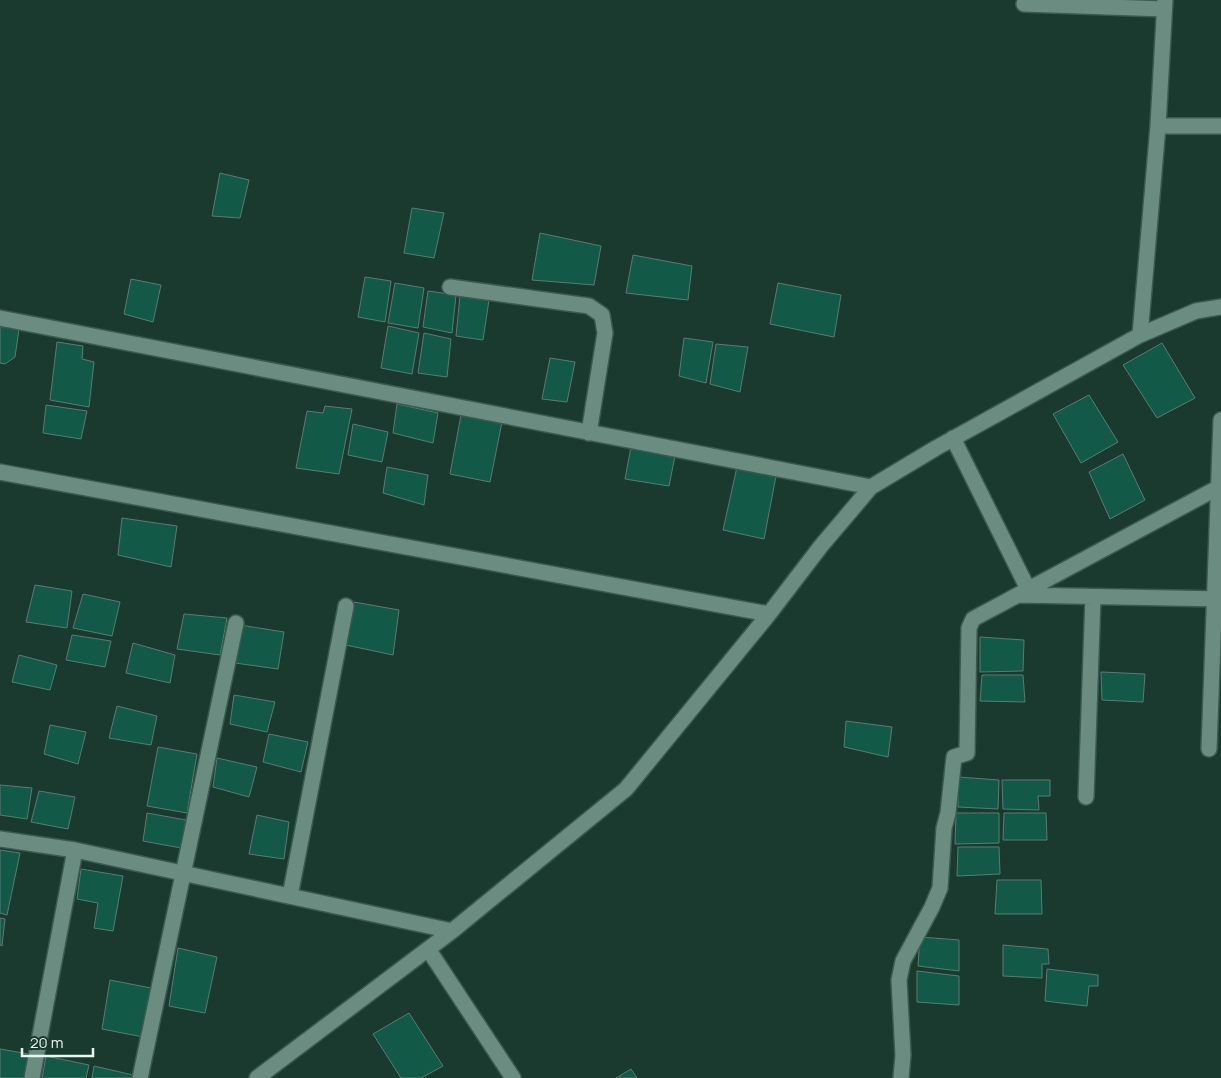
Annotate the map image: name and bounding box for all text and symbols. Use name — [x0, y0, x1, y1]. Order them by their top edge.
scale bar — [22, 1026, 94, 1058]
text: 20 m — [30, 1032, 63, 1053]

